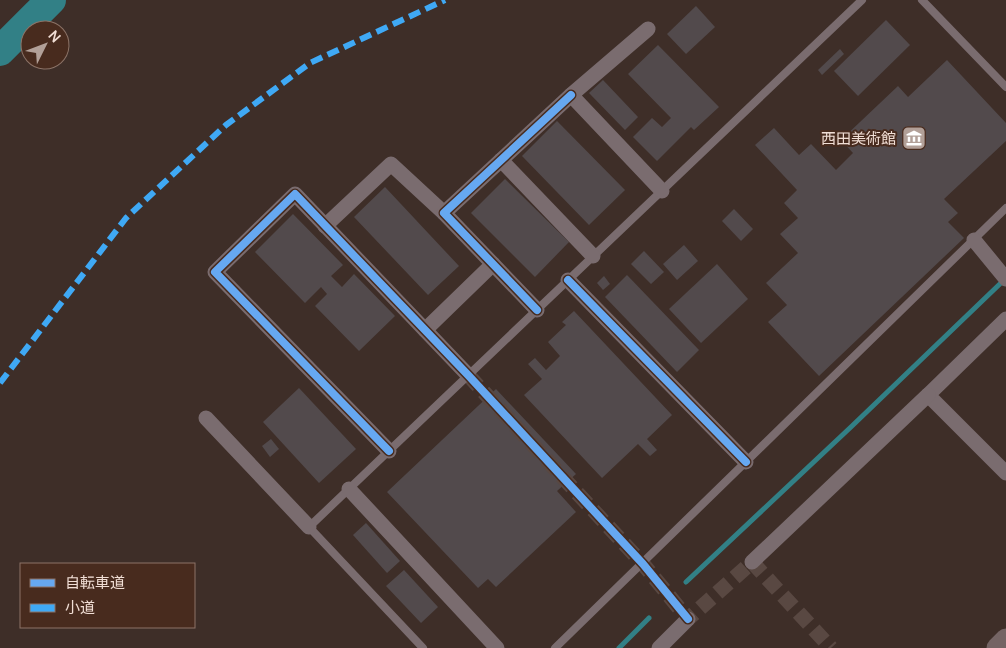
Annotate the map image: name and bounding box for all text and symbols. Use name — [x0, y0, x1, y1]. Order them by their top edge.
north arrow — [20, 20, 70, 70]
text: N — [45, 26, 65, 46]
museum icon: 西田美術館 — [901, 125, 927, 151]
place label: 西田美術館 — [821, 128, 896, 149]
legend — [20, 563, 195, 628]
text: 自転車道 — [65, 572, 125, 593]
text: 小道 — [65, 597, 95, 618]

